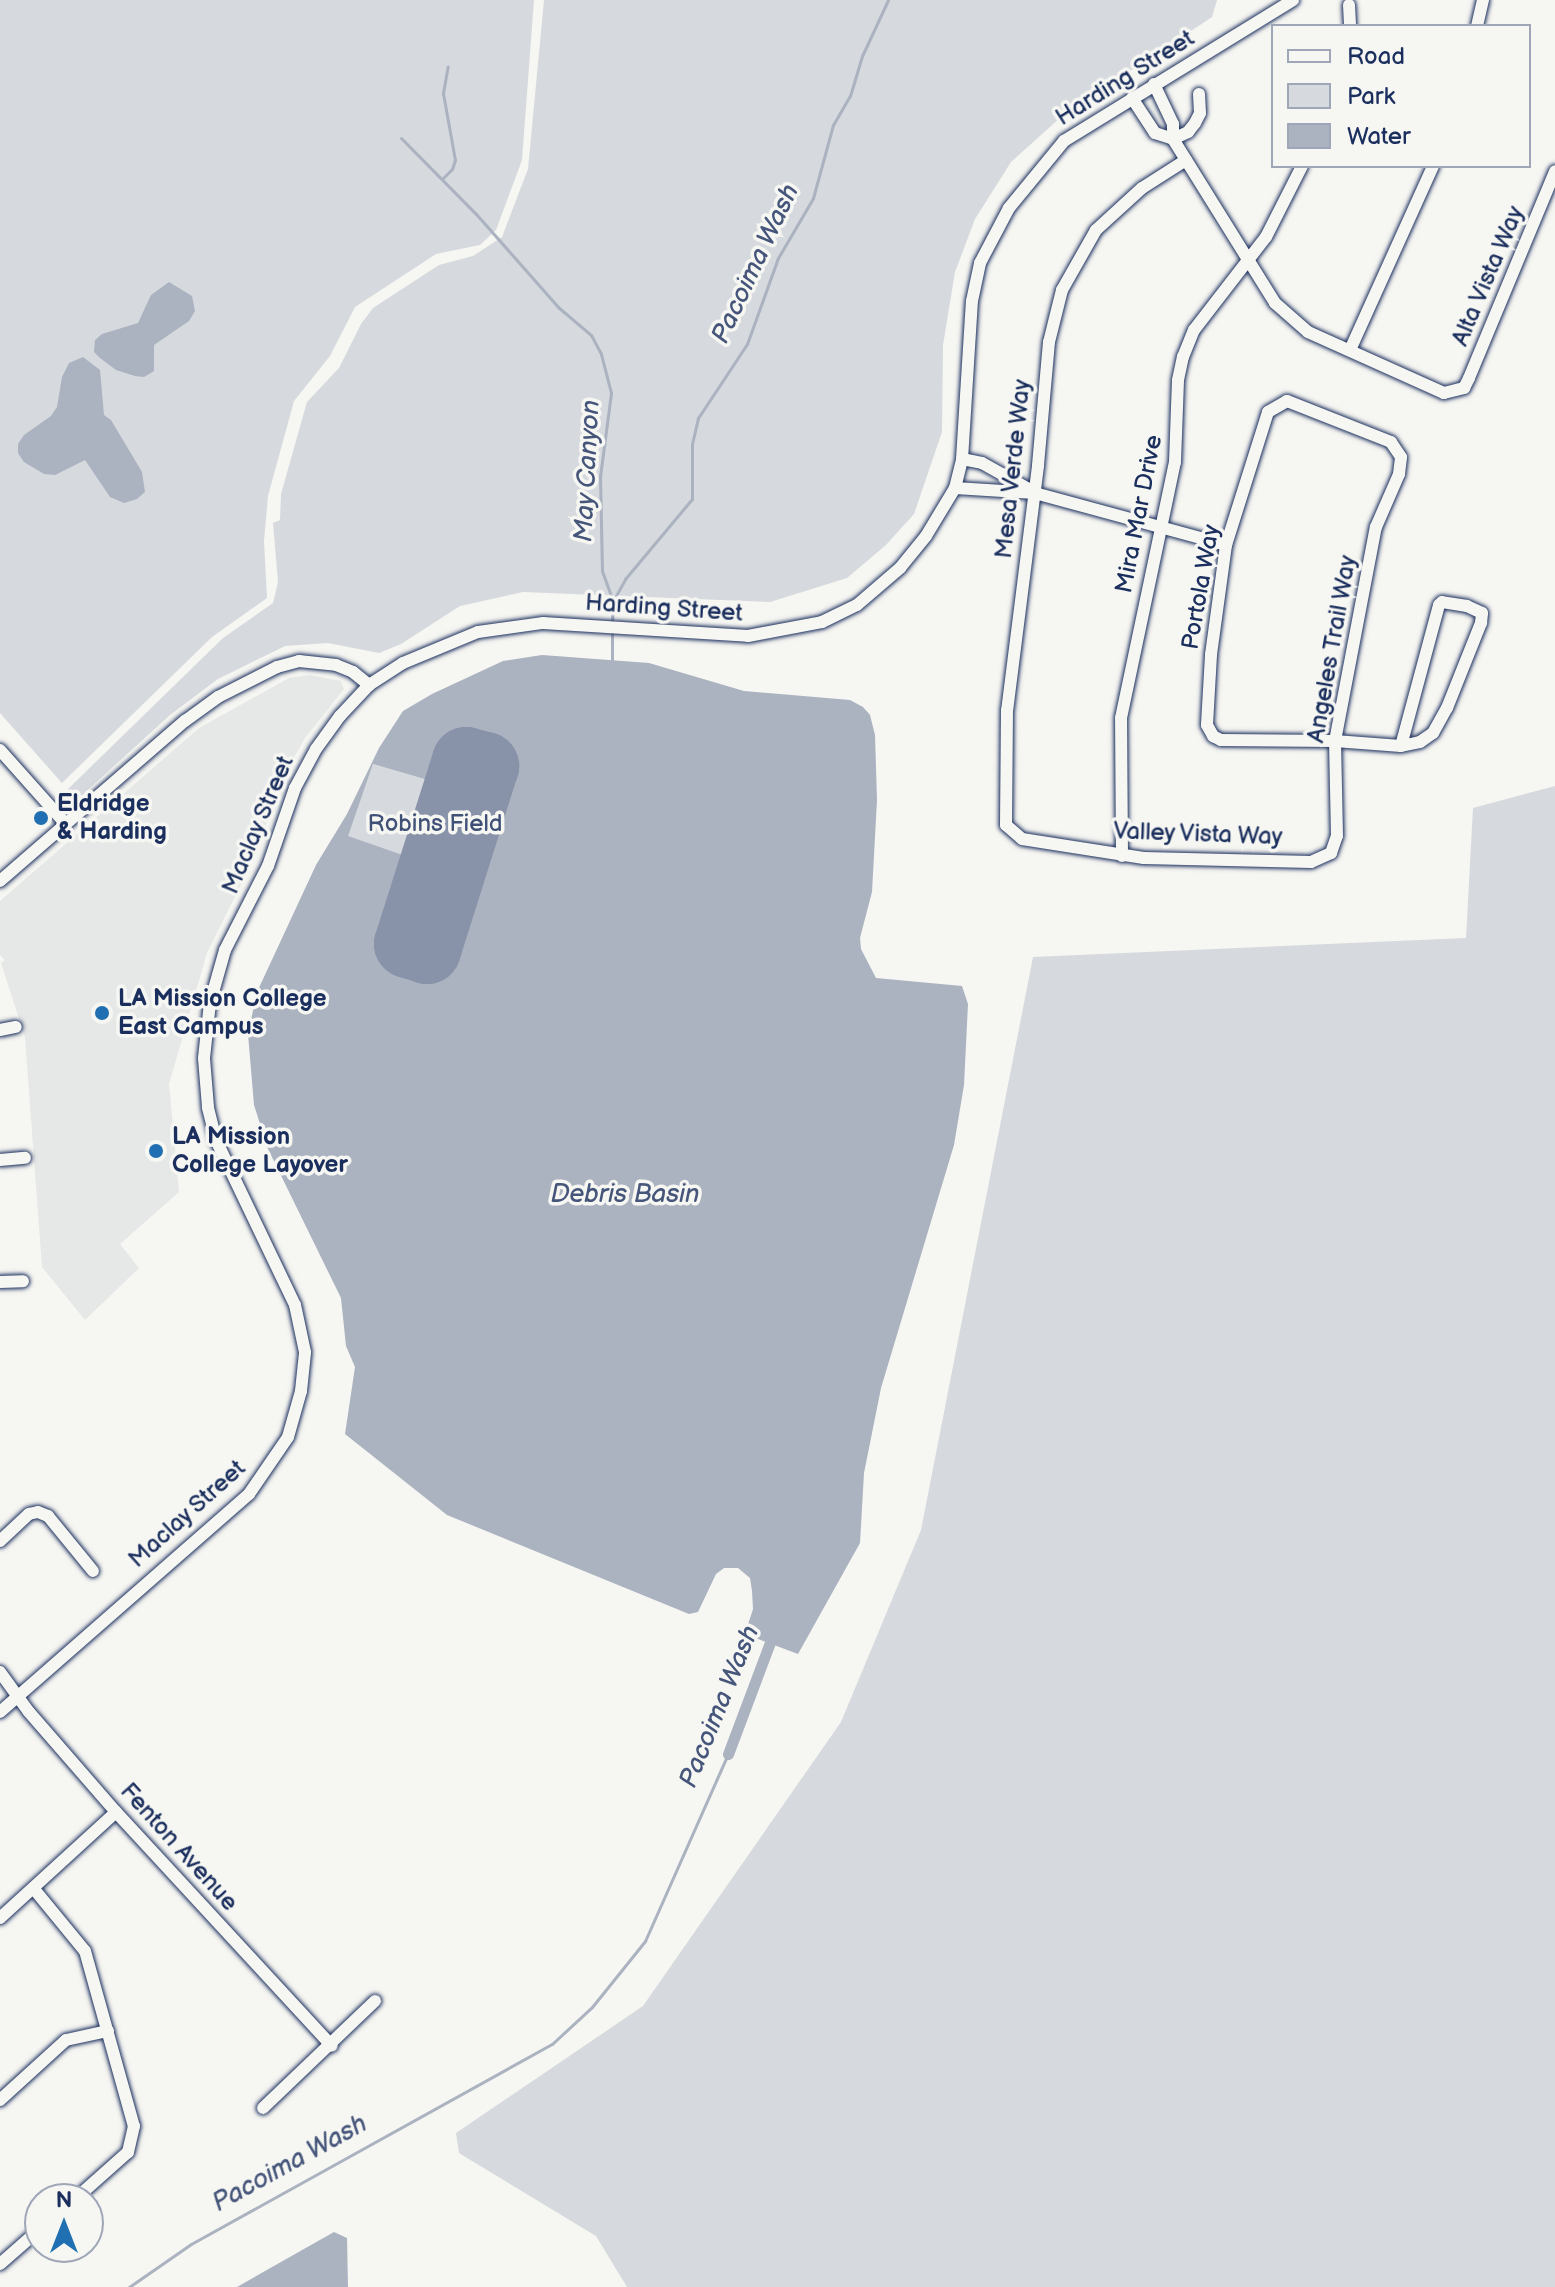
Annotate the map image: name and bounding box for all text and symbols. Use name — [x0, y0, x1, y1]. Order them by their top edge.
street label: Harding Street — [1050, 24, 1200, 132]
legend — [1271, 24, 1531, 168]
text: Road — [1347, 42, 1405, 71]
text: Park — [1347, 82, 1395, 111]
text: Water — [1347, 122, 1411, 151]
water label: Pacoima Wash — [705, 179, 807, 349]
street label: Alta Vista Way — [1445, 201, 1531, 351]
street label: Mesa Verde Way — [989, 377, 1037, 561]
water label: May Canyon — [569, 398, 607, 544]
street label: Mira Mar Drive — [1110, 433, 1168, 595]
street label: Portola Way — [1176, 522, 1226, 652]
street label: Angeles Trail Way — [1301, 552, 1363, 746]
street label: Harding Street — [584, 588, 744, 628]
street label: Maclay Street — [216, 751, 300, 899]
place label: Eldridge & Harding — [57, 790, 167, 846]
marker: Eldridge & Harding — [32, 809, 50, 827]
park label: Robins Field — [368, 810, 502, 838]
street label: Valley Vista Way — [1111, 817, 1285, 851]
place label: LA Mission College East Campus — [118, 985, 327, 1041]
marker: LA Mission College East Campus — [93, 1004, 111, 1022]
place label: LA Mission College Layover — [172, 1123, 348, 1179]
marker: LA Mission College Layover — [147, 1142, 165, 1160]
water label: Debris Basin — [551, 1179, 699, 1211]
street label: Maclay Street — [122, 1453, 252, 1575]
water label: Pacoima Wash — [673, 1621, 767, 1793]
street label: Fenton Avenue — [114, 1777, 244, 1917]
water label: Pacoima Wash — [207, 2108, 373, 2220]
north arrow — [24, 2183, 104, 2263]
text: N — [56, 2187, 72, 2214]

